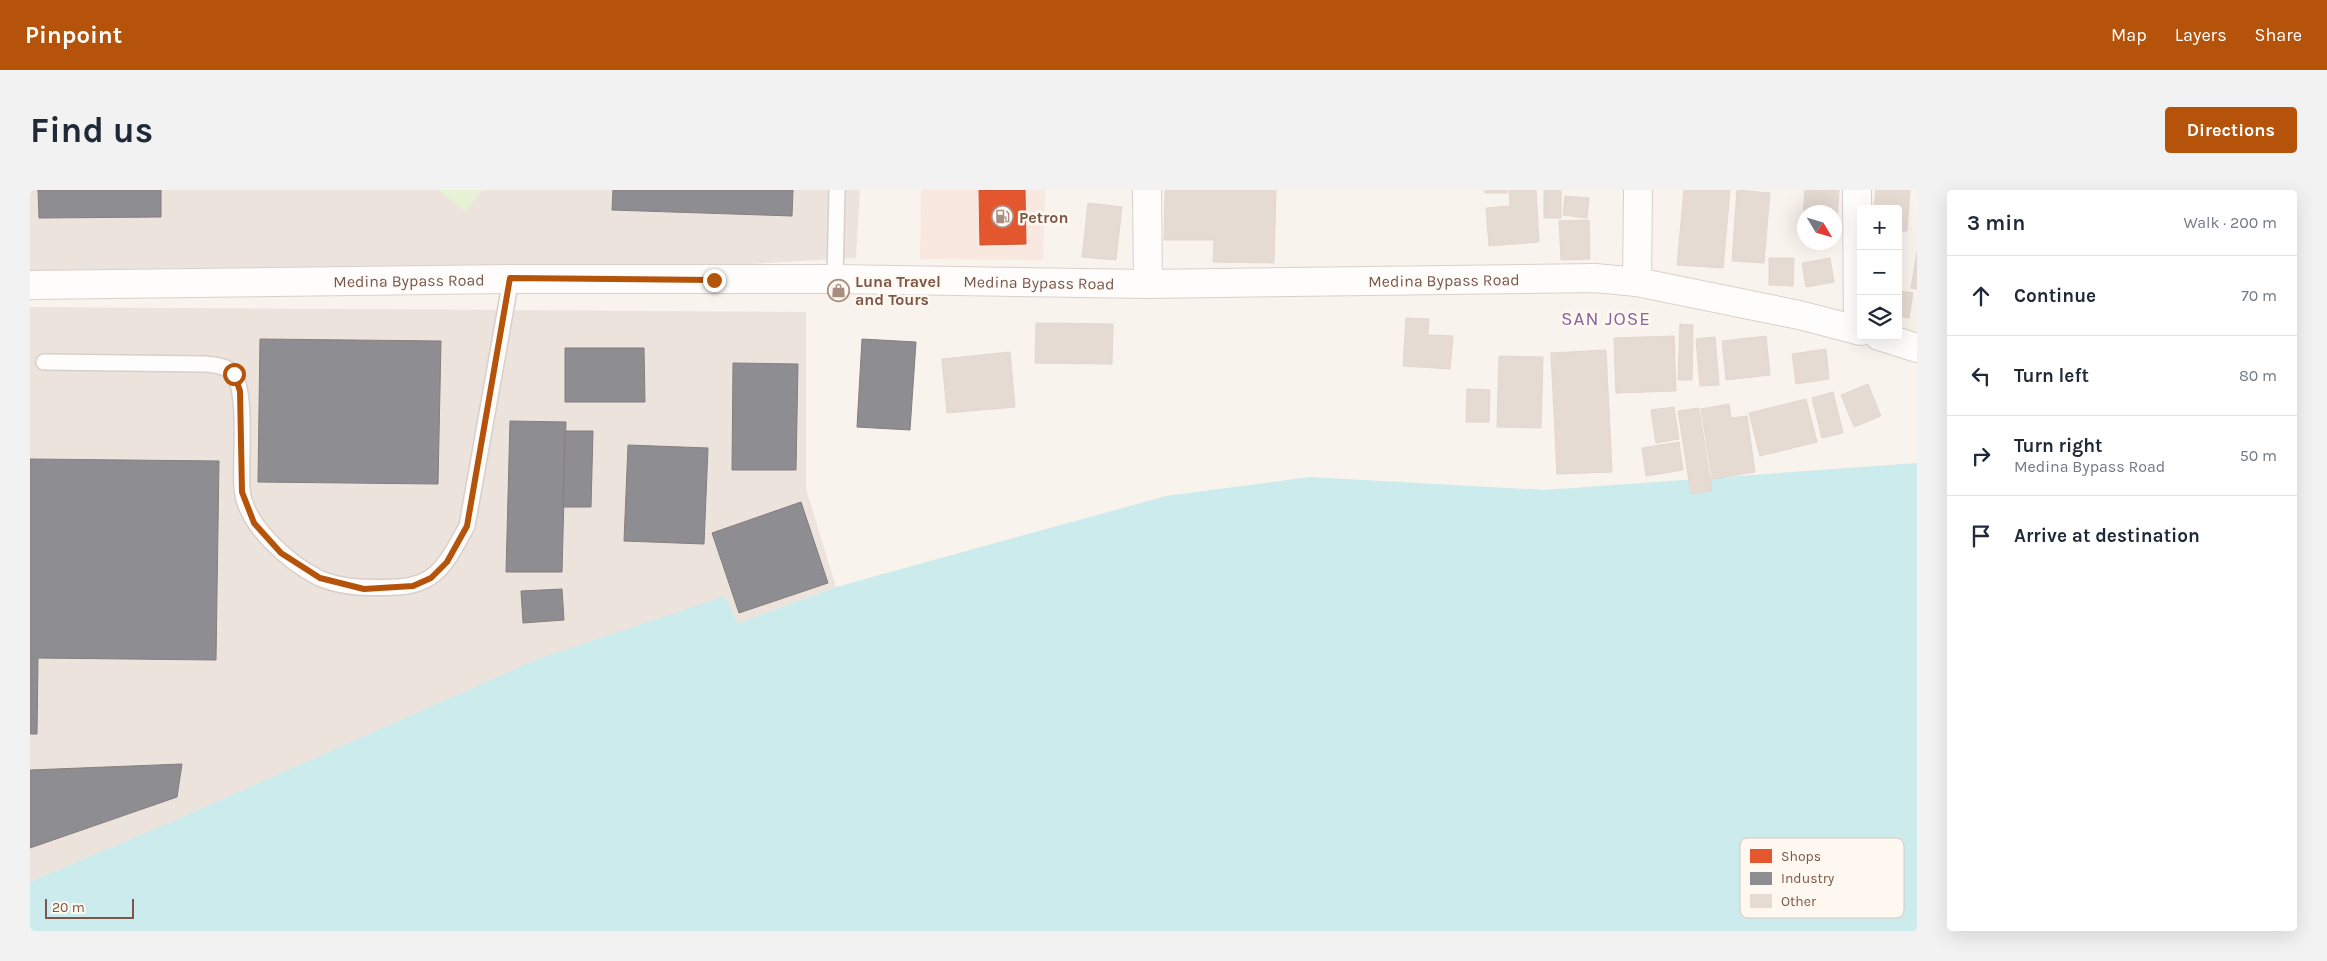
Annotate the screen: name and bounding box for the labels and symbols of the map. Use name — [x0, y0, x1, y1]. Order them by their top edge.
fuel station icon: Petron — [991, 205, 1015, 229]
north arrow — [1797, 205, 1842, 250]
place label: Petron — [1019, 208, 1068, 227]
route end — [703, 269, 726, 292]
street label: Medina Bypass Road — [333, 270, 485, 291]
street label: Medina Bypass Road — [1368, 270, 1520, 291]
place label: Luna Travel and Tours — [855, 272, 941, 309]
street label: Medina Bypass Road — [963, 272, 1115, 293]
shop icon: Luna Travel and Tours — [827, 278, 851, 302]
district label: SAN JOSE — [1561, 308, 1651, 330]
route start — [223, 363, 246, 386]
legend — [1740, 838, 1904, 918]
text: Shops — [1781, 848, 1821, 865]
text: Industry — [1781, 870, 1835, 887]
text: Other — [1781, 893, 1817, 910]
scale bar — [45, 896, 134, 919]

